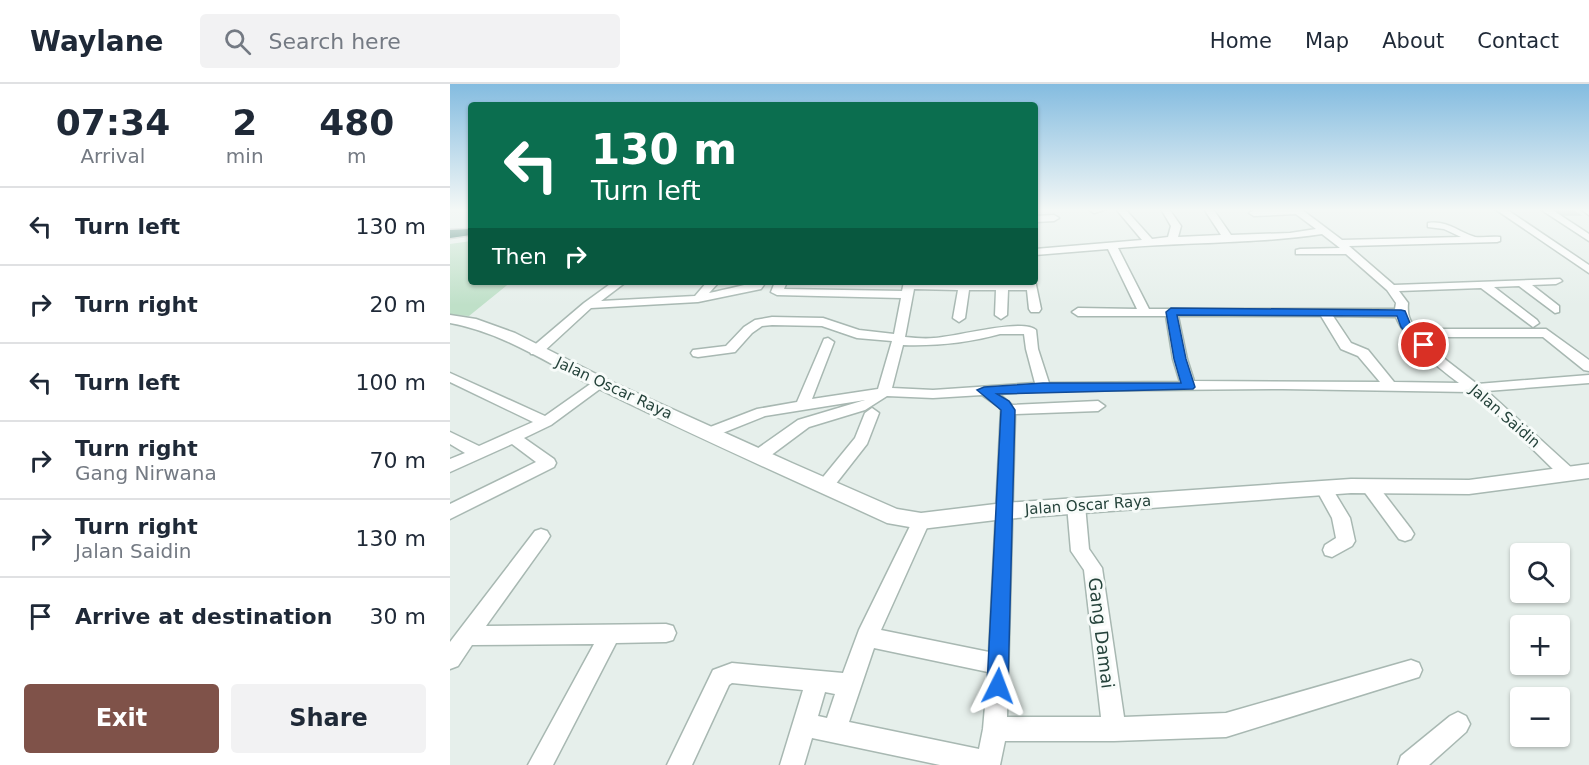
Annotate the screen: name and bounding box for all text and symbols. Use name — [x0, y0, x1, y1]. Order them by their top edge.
search box — [200, 14, 620, 68]
text: Waylane — [30, 25, 164, 58]
icon: search — [221, 25, 254, 58]
text: Search here — [269, 29, 401, 54]
text: Home — [1210, 29, 1272, 53]
text: Map — [1305, 29, 1349, 53]
text: About — [1382, 29, 1444, 53]
text: Contact — [1477, 29, 1559, 53]
text: 07:34 — [56, 102, 170, 143]
text: 2 — [232, 102, 257, 143]
text: 480 — [319, 102, 394, 143]
text: 130 m — [591, 125, 737, 174]
icon: left — [492, 126, 570, 204]
text: Arrival — [80, 144, 145, 168]
text: min — [226, 144, 264, 168]
text: m — [347, 144, 367, 168]
text: Turn left — [591, 175, 701, 206]
icon: left — [24, 210, 57, 243]
text: Turn left — [75, 214, 180, 239]
text: 130 m — [356, 214, 426, 239]
icon: right — [559, 240, 592, 273]
text: Then — [492, 244, 547, 269]
icon: right — [24, 288, 57, 321]
text: Turn right — [75, 292, 198, 317]
text: 20 m — [370, 292, 426, 317]
pin — [1398, 319, 1449, 370]
icon: arrive — [1407, 328, 1440, 361]
street label: Jalan Oscar Raya — [552, 353, 675, 423]
icon: left — [24, 366, 57, 399]
text: Turn left — [75, 370, 180, 395]
text: 100 m — [356, 370, 426, 395]
street label: Jalan Saidin — [1465, 380, 1544, 451]
text: Turn right — [75, 436, 198, 461]
icon: right — [24, 444, 57, 477]
text: 70 m — [370, 448, 426, 473]
text: Gang Nirwana — [75, 461, 217, 485]
street label: Jalan Oscar Raya — [1023, 492, 1152, 518]
text: Turn right — [75, 514, 198, 539]
icon: right — [24, 522, 57, 555]
text: 130 m — [356, 526, 426, 551]
text: Jalan Saidin — [75, 539, 191, 563]
map controls — [1510, 543, 1570, 747]
button: search — [1510, 543, 1570, 603]
street label: Gang Damai — [1084, 576, 1119, 690]
icon: arrive — [24, 600, 57, 633]
text: Arrive at destination — [75, 604, 332, 629]
text: 30 m — [370, 604, 426, 629]
button: + — [1510, 615, 1570, 675]
position arrow — [966, 654, 1030, 718]
button: Exit — [24, 684, 219, 753]
button: Share — [231, 684, 426, 753]
button: − — [1510, 687, 1570, 747]

